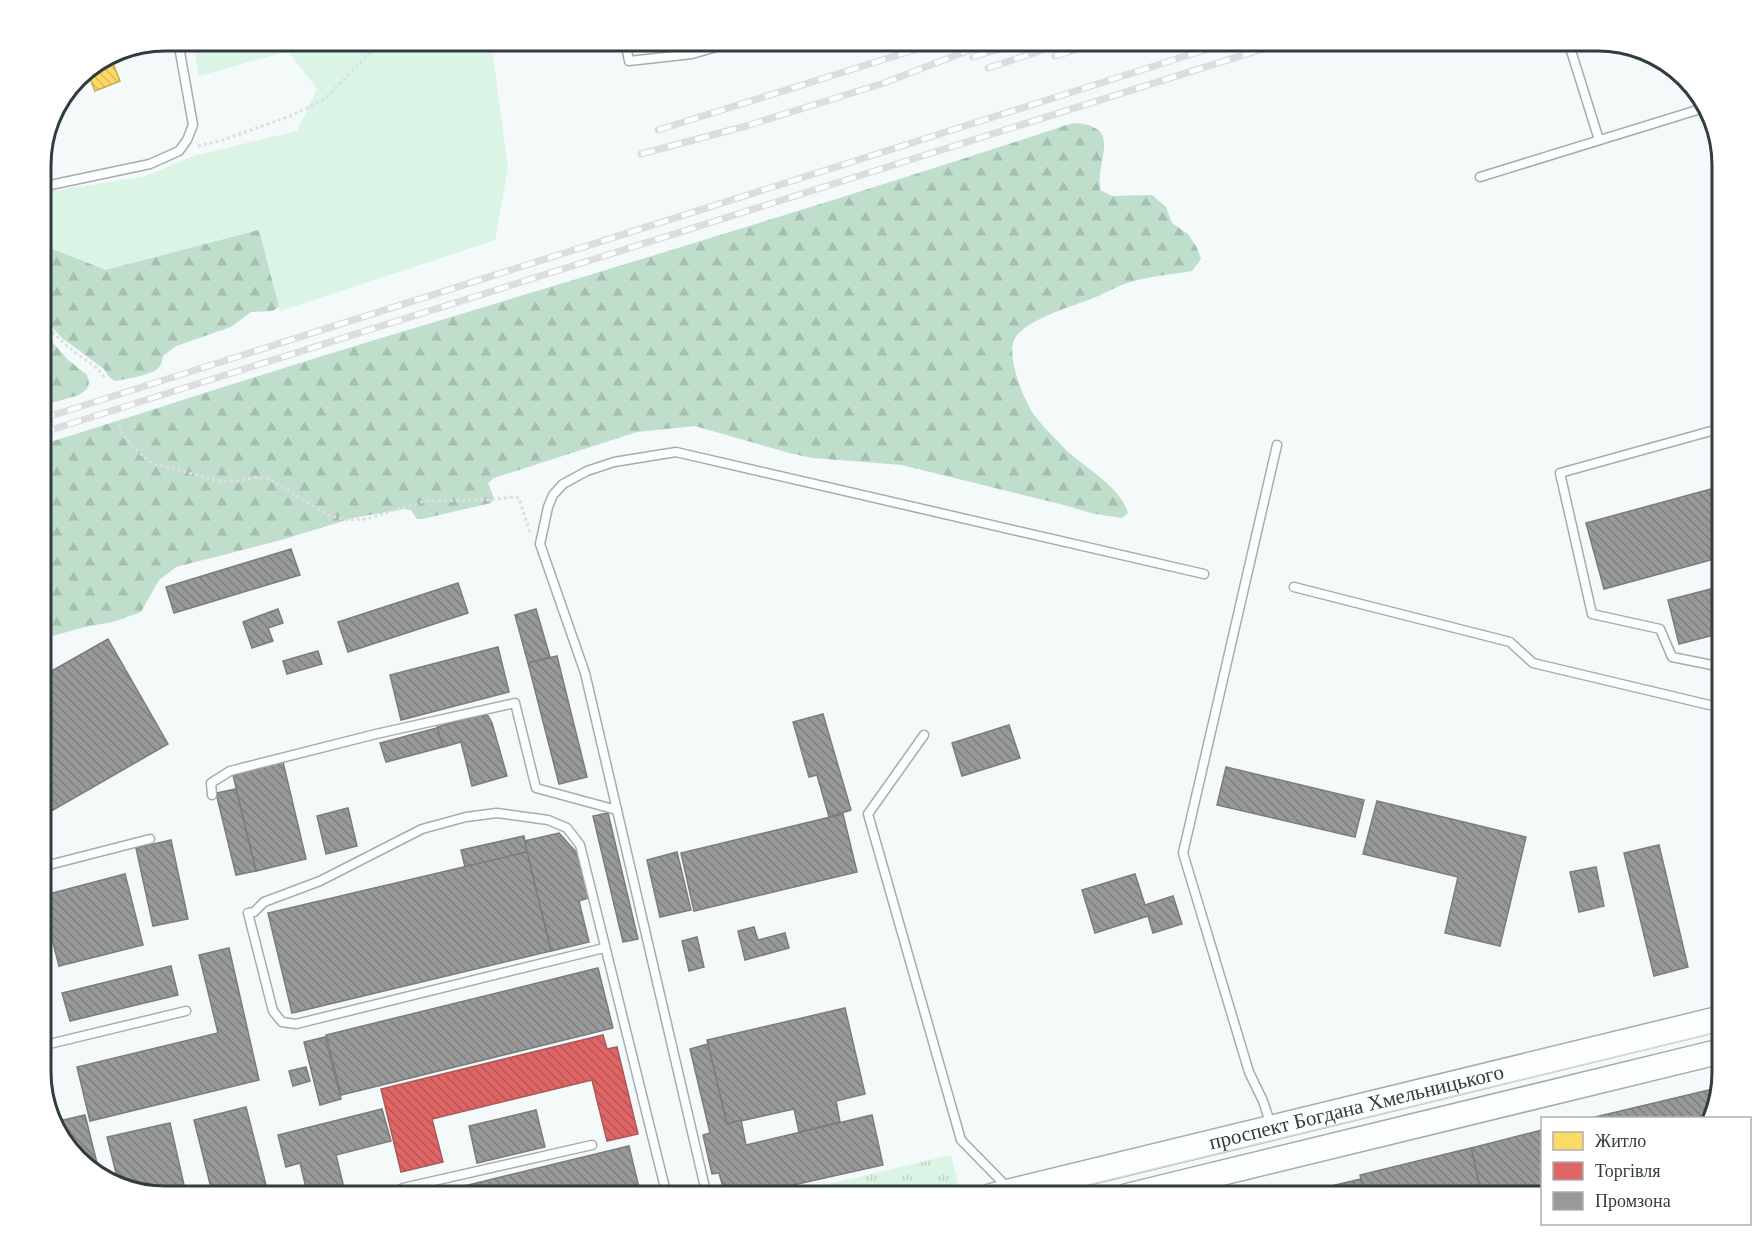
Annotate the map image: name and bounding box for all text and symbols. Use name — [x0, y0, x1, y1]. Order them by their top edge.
street label: проспект Богдана Хмельницького — [1207, 1060, 1506, 1154]
legend — [1541, 1117, 1751, 1225]
text: Житло — [1595, 1131, 1646, 1151]
text: Торгівля — [1595, 1161, 1661, 1181]
text: Промзона — [1595, 1191, 1671, 1211]

